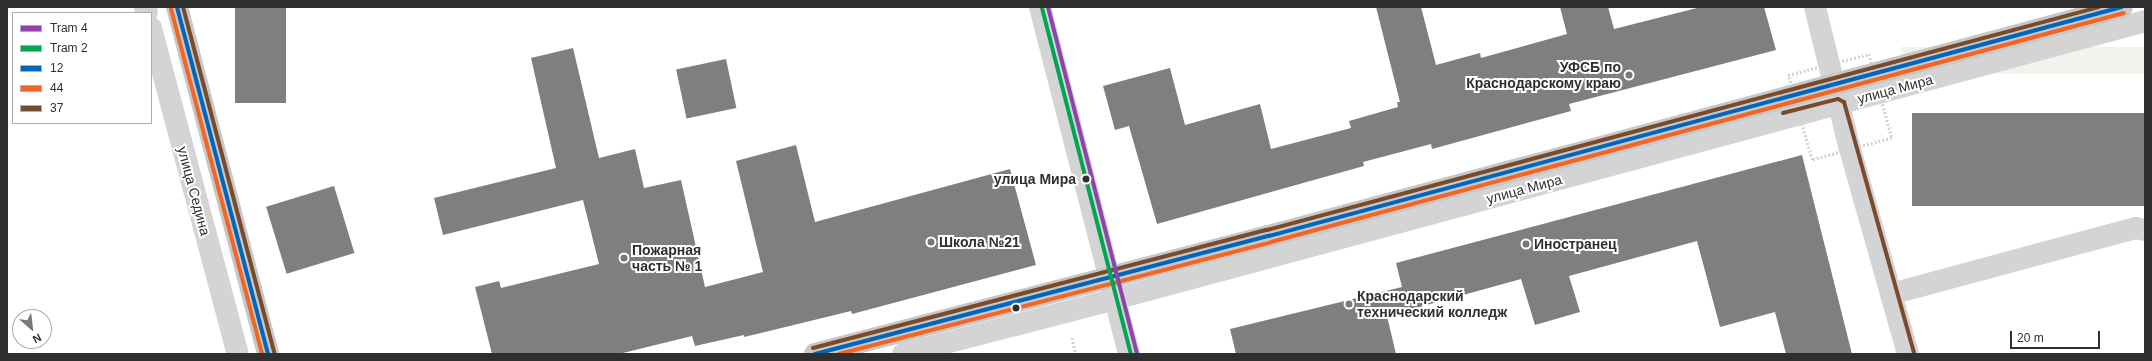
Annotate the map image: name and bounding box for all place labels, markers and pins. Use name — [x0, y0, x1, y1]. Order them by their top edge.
place label: УФСБ по Краснодарскому краю — [1466, 59, 1621, 92]
marker: УФСБ по Краснодарскому краю — [1624, 70, 1634, 80]
place label: улица Мира — [994, 171, 1076, 187]
marker: улица Мира — [1079, 172, 1093, 186]
place label: Школа №21 — [939, 234, 1020, 250]
place label: Иностранец — [1534, 236, 1617, 252]
marker: Школа №21 — [926, 237, 936, 247]
marker: Иностранец — [1521, 239, 1531, 249]
place label: Пожарная часть № 1 — [632, 242, 702, 274]
marker: Пожарная часть № 1 — [619, 253, 629, 263]
place label: Краснодарский технический колледж — [1357, 288, 1507, 320]
marker: Краснодарский технический колледж — [1344, 299, 1354, 309]
unlabelled marker — [1011, 303, 1021, 313]

